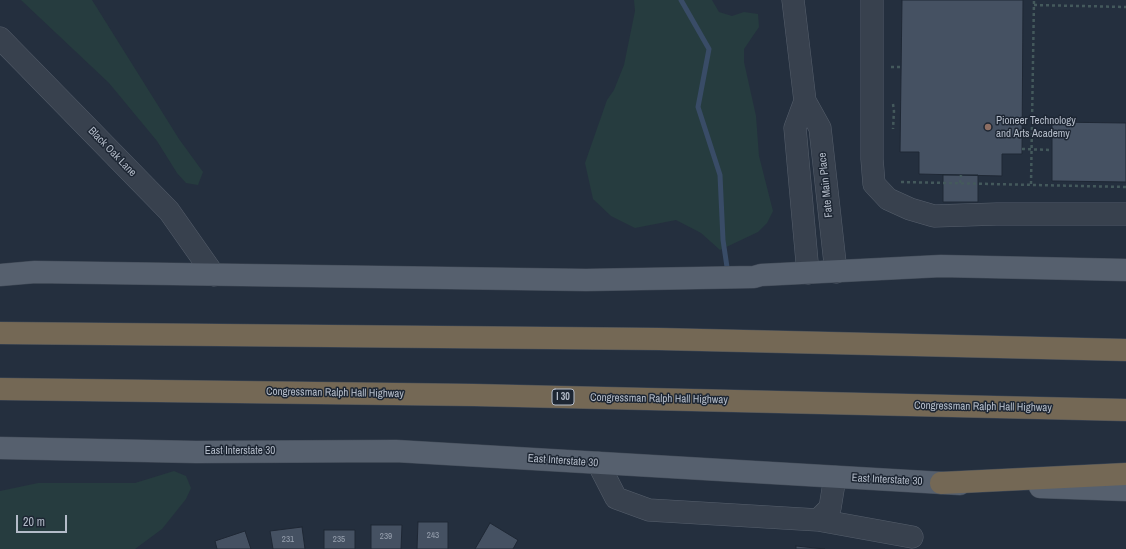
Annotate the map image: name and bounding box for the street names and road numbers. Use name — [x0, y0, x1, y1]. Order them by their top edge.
street label: Black Oak Lane — [85, 125, 139, 179]
street label: Fate Main Place — [816, 152, 836, 218]
street label: Congressman Ralph Hall Highway — [266, 385, 404, 401]
road number: I 30 — [552, 389, 574, 405]
street label: Congressman Ralph Hall Highway — [590, 391, 728, 407]
street label: Congressman Ralph Hall Highway — [914, 399, 1052, 415]
street label: East Interstate 30 — [205, 444, 275, 458]
street label: East Interstate 30 — [527, 452, 599, 470]
street label: East Interstate 30 — [851, 472, 923, 488]

